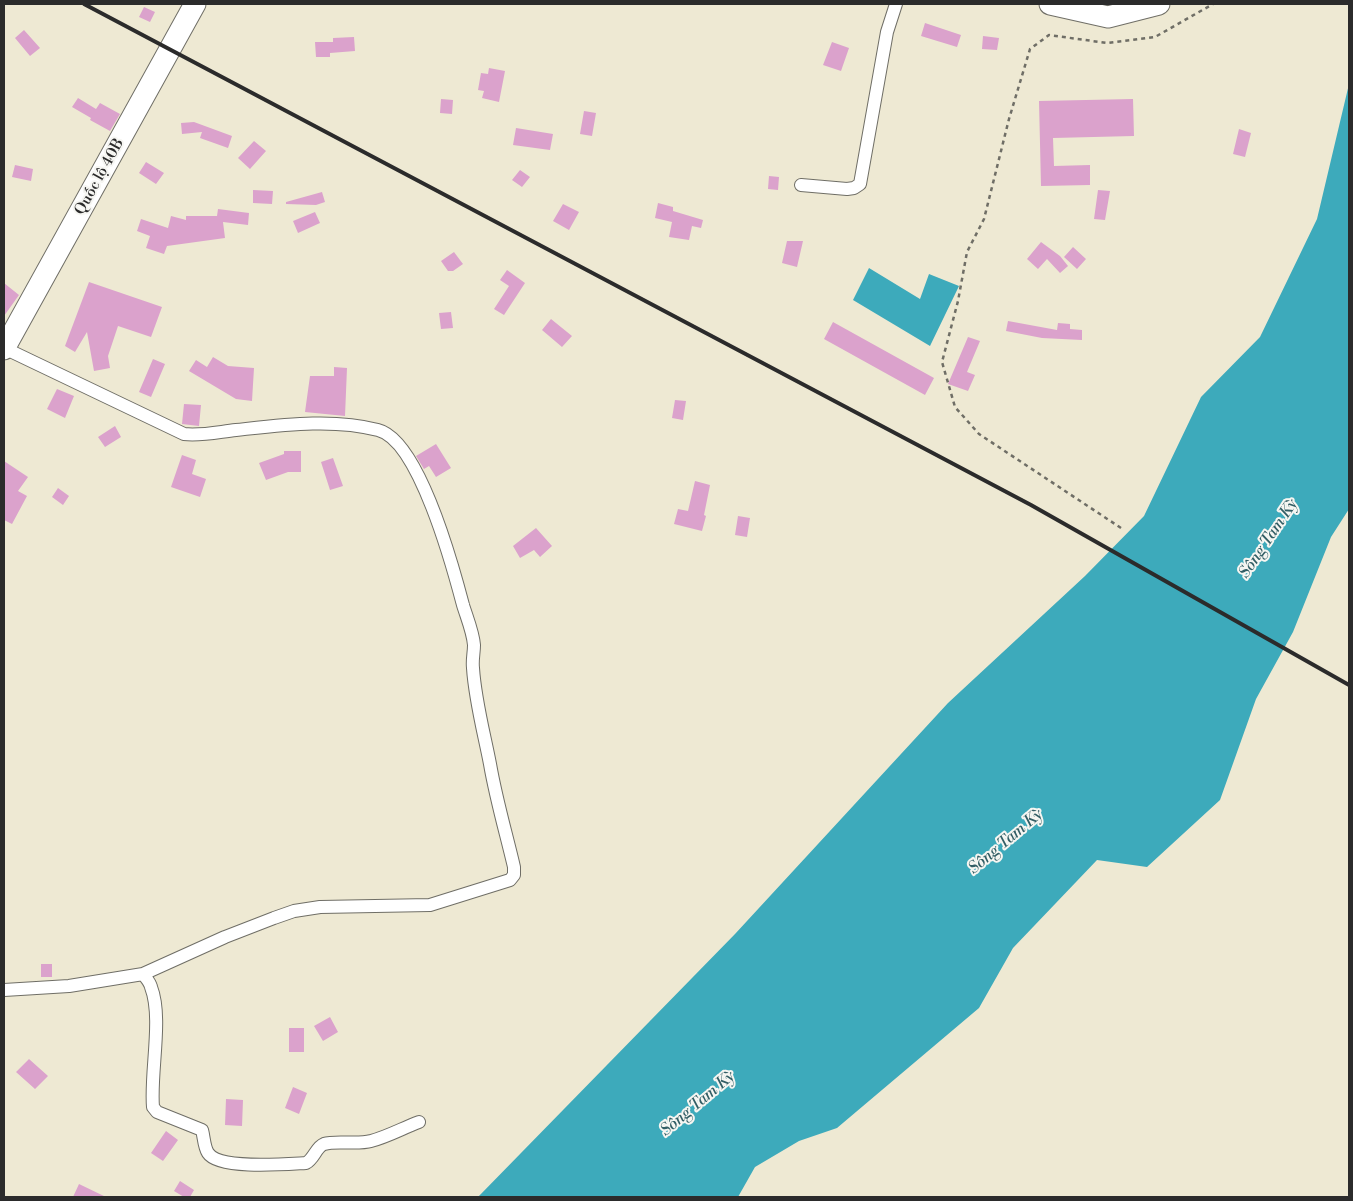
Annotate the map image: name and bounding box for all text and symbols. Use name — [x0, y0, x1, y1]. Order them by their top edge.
street label: Quốc lộ 40B — [72, 136, 128, 218]
water label: Sông Tam Kỳ — [1235, 496, 1303, 582]
water label: Sông Tam Kỳ — [965, 805, 1047, 879]
water label: Sông Tam Kỳ — [657, 1067, 739, 1141]

